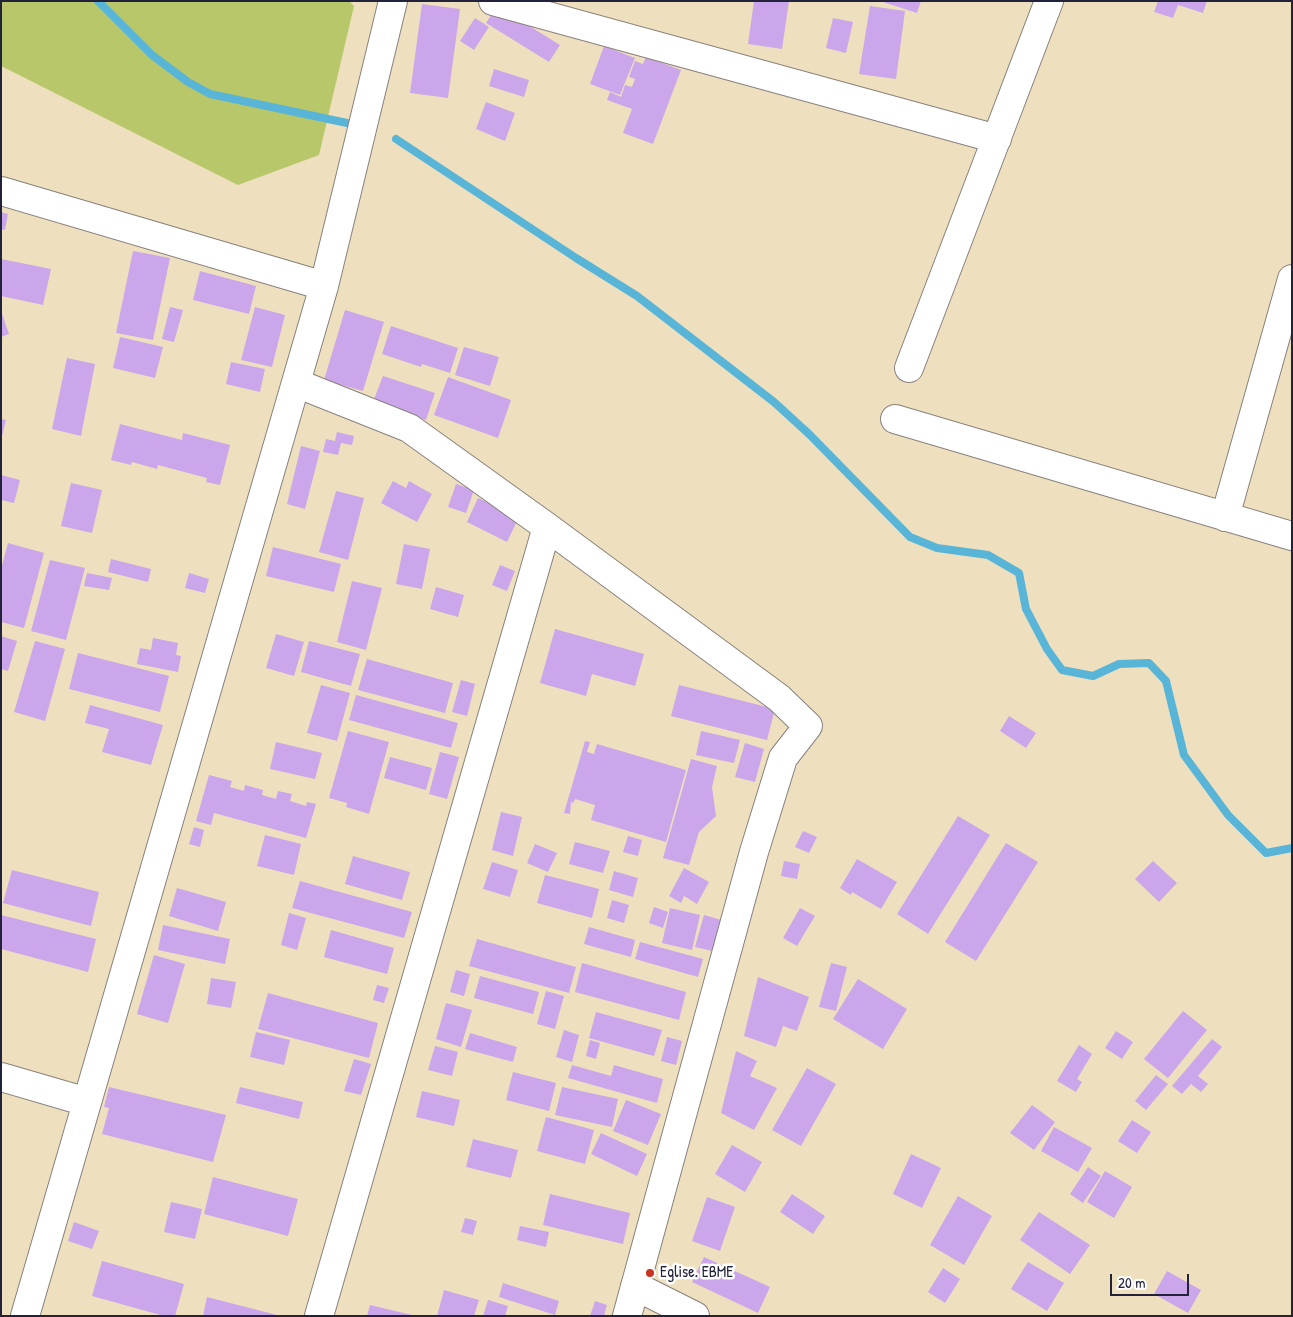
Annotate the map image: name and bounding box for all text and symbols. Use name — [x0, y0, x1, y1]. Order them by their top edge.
place label: Eglise. EBME — [660, 1263, 733, 1283]
scale bar — [1113, 1264, 1192, 1296]
marker: Eglise. EBME — [644, 1267, 656, 1279]
text: 20 m — [1118, 1272, 1145, 1293]

